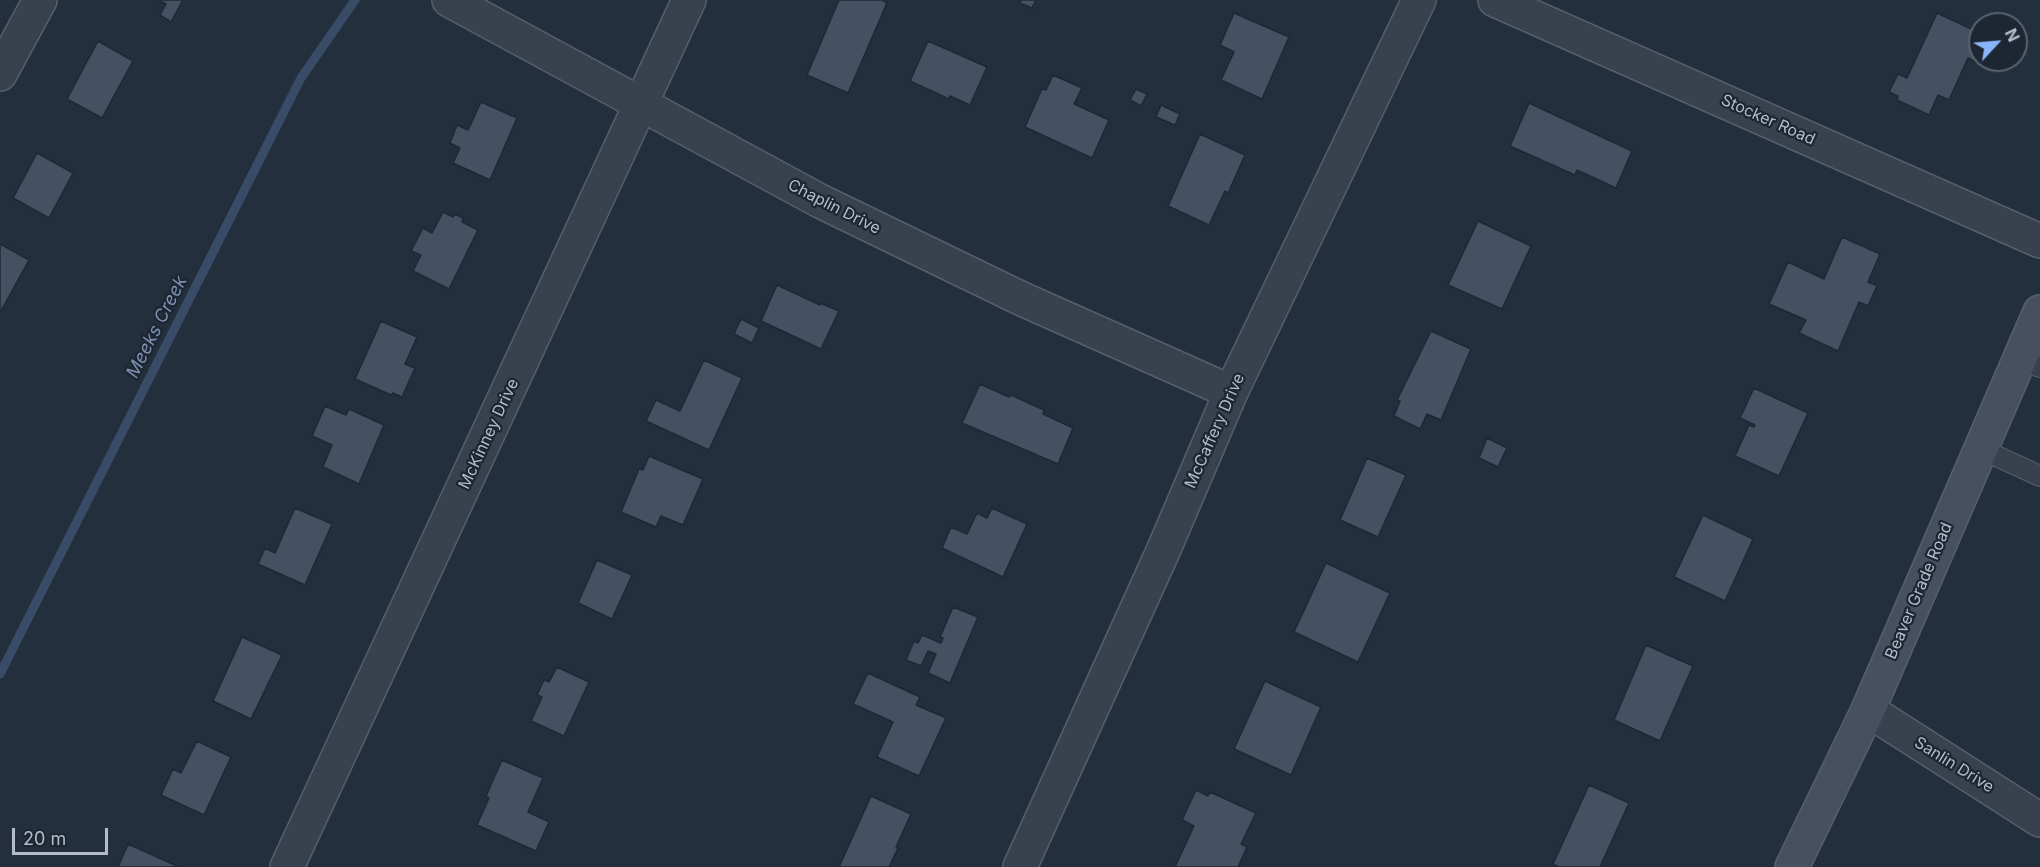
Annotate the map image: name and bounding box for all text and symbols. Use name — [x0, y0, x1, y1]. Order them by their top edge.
north arrow — [1968, 12, 2028, 72]
text: N — [2001, 25, 2024, 45]
street label: Stocker Road — [1718, 91, 1818, 149]
street label: Chaplin Drive — [784, 175, 884, 239]
water label: Meeks Creek — [122, 272, 192, 382]
street label: McCaffery Drive — [1181, 371, 1249, 491]
street label: McKinney Drive — [455, 376, 523, 492]
street label: Beaver Grade Road — [1882, 520, 1956, 662]
street label: Sanlin Drive — [1911, 733, 1997, 797]
scale bar — [15, 816, 111, 854]
text: 20 m — [23, 828, 66, 849]

